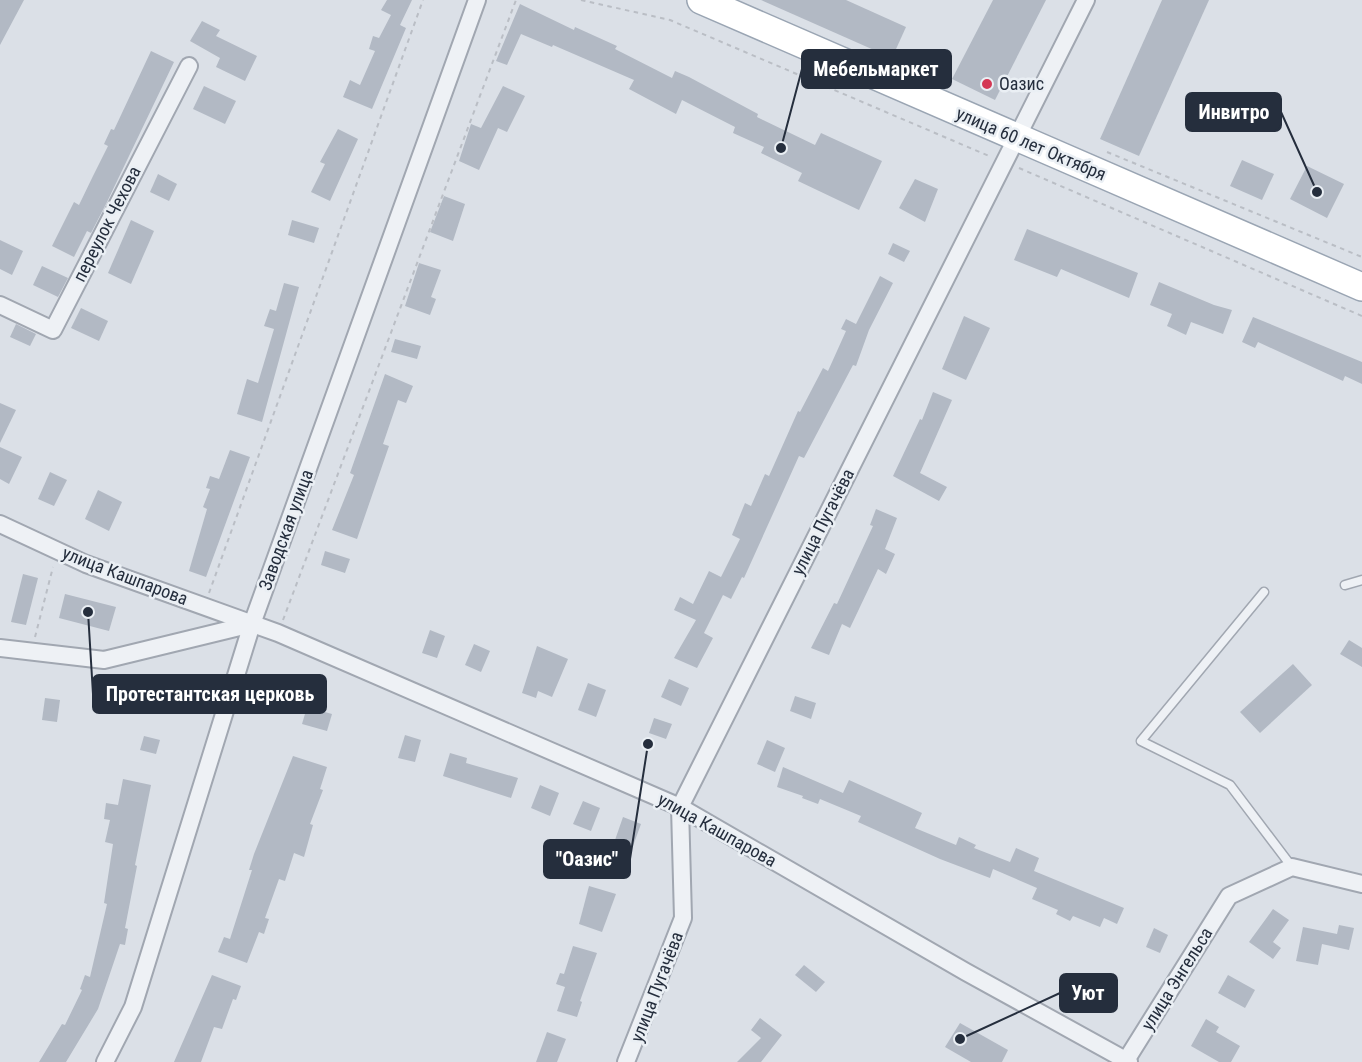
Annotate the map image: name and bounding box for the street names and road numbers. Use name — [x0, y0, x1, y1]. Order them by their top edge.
street label: улица 60 лет Октября — [953, 102, 1109, 185]
street label: переулок Чехова — [68, 163, 145, 285]
street label: улица Пугачёва — [787, 465, 858, 578]
street label: Заводская улица — [254, 467, 317, 593]
street label: улица Кашпарова — [60, 542, 191, 609]
street label: улица Кашпарова — [654, 788, 780, 871]
street label: улица Энгельса — [1137, 923, 1217, 1034]
street label: улица Пугачёва — [626, 929, 687, 1045]

